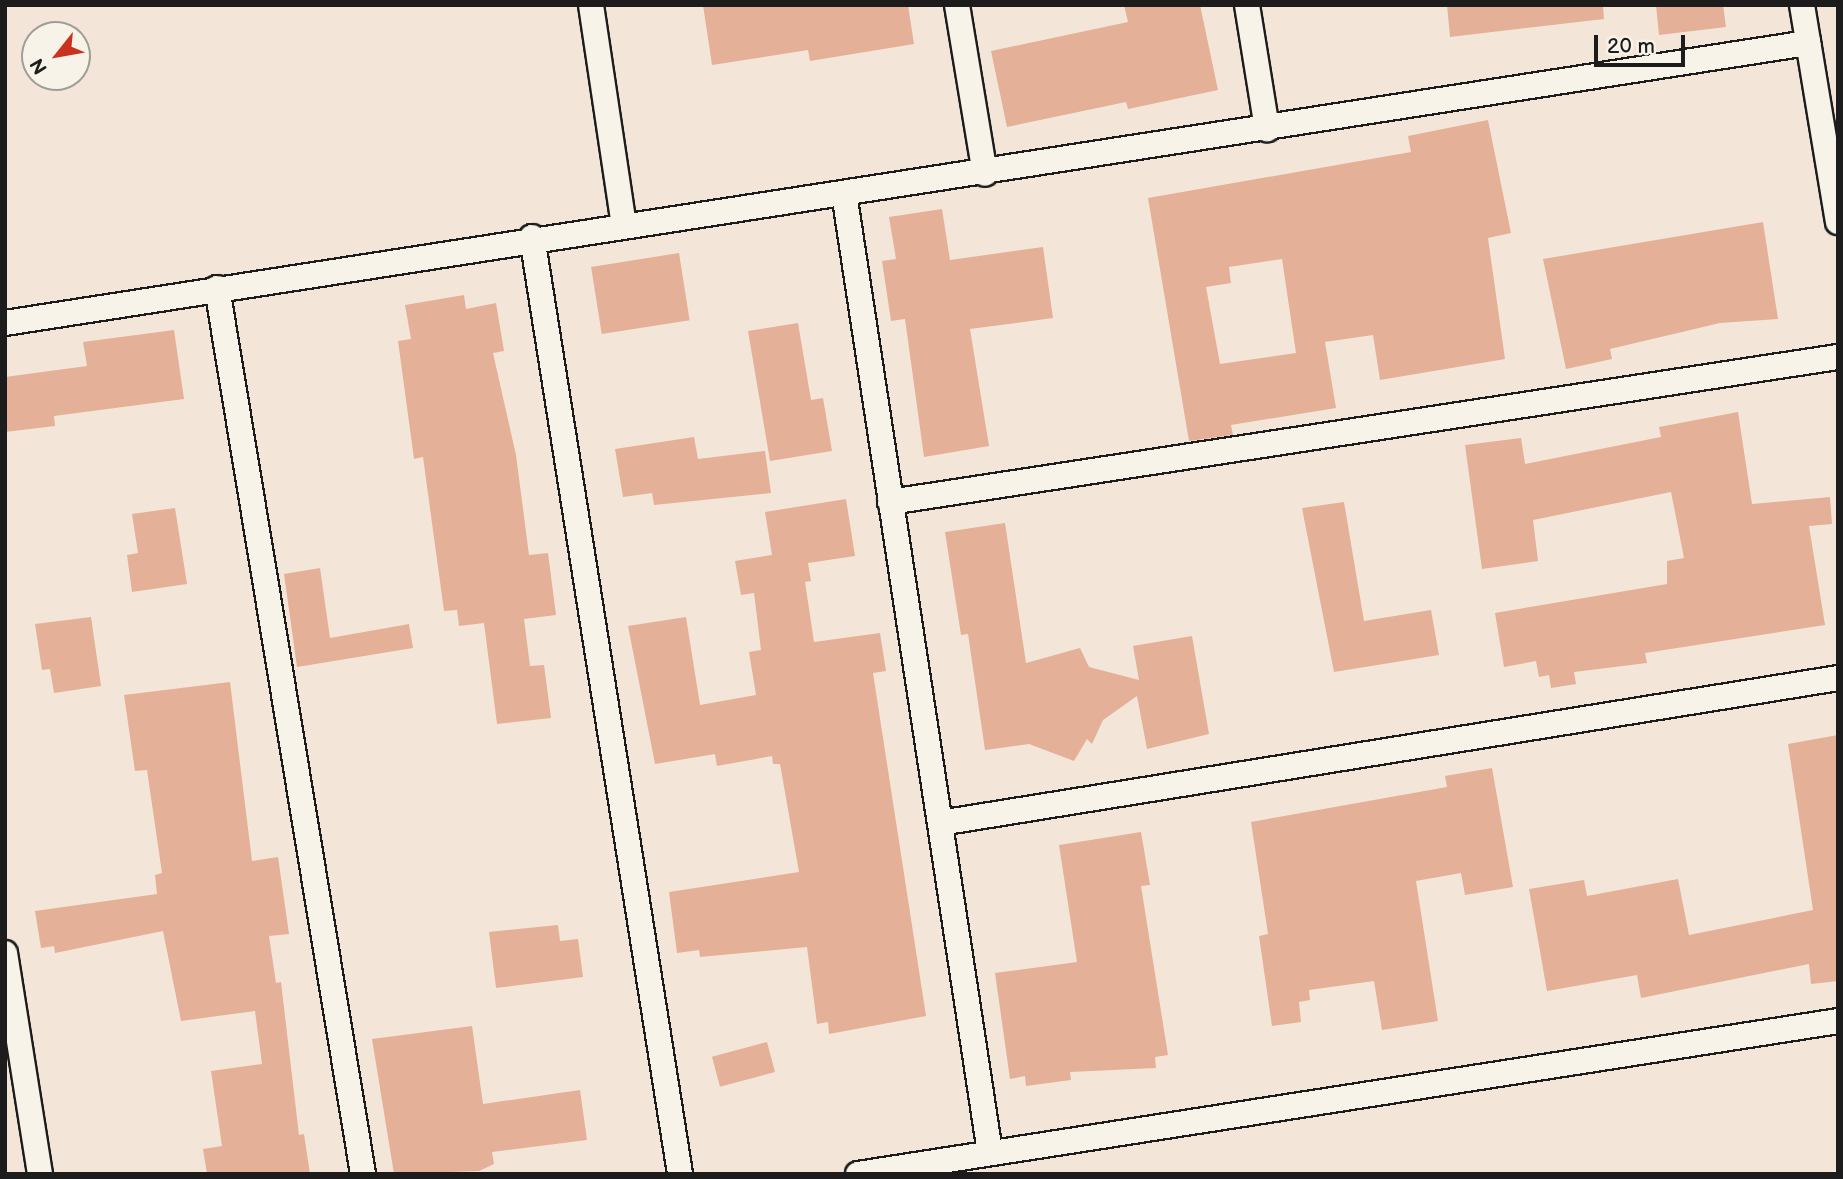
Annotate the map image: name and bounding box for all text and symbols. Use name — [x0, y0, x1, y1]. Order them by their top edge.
north arrow — [21, 21, 91, 91]
scale bar — [1598, 21, 1689, 65]
text: 20 m — [1607, 34, 1655, 59]
text: N — [26, 54, 53, 78]

